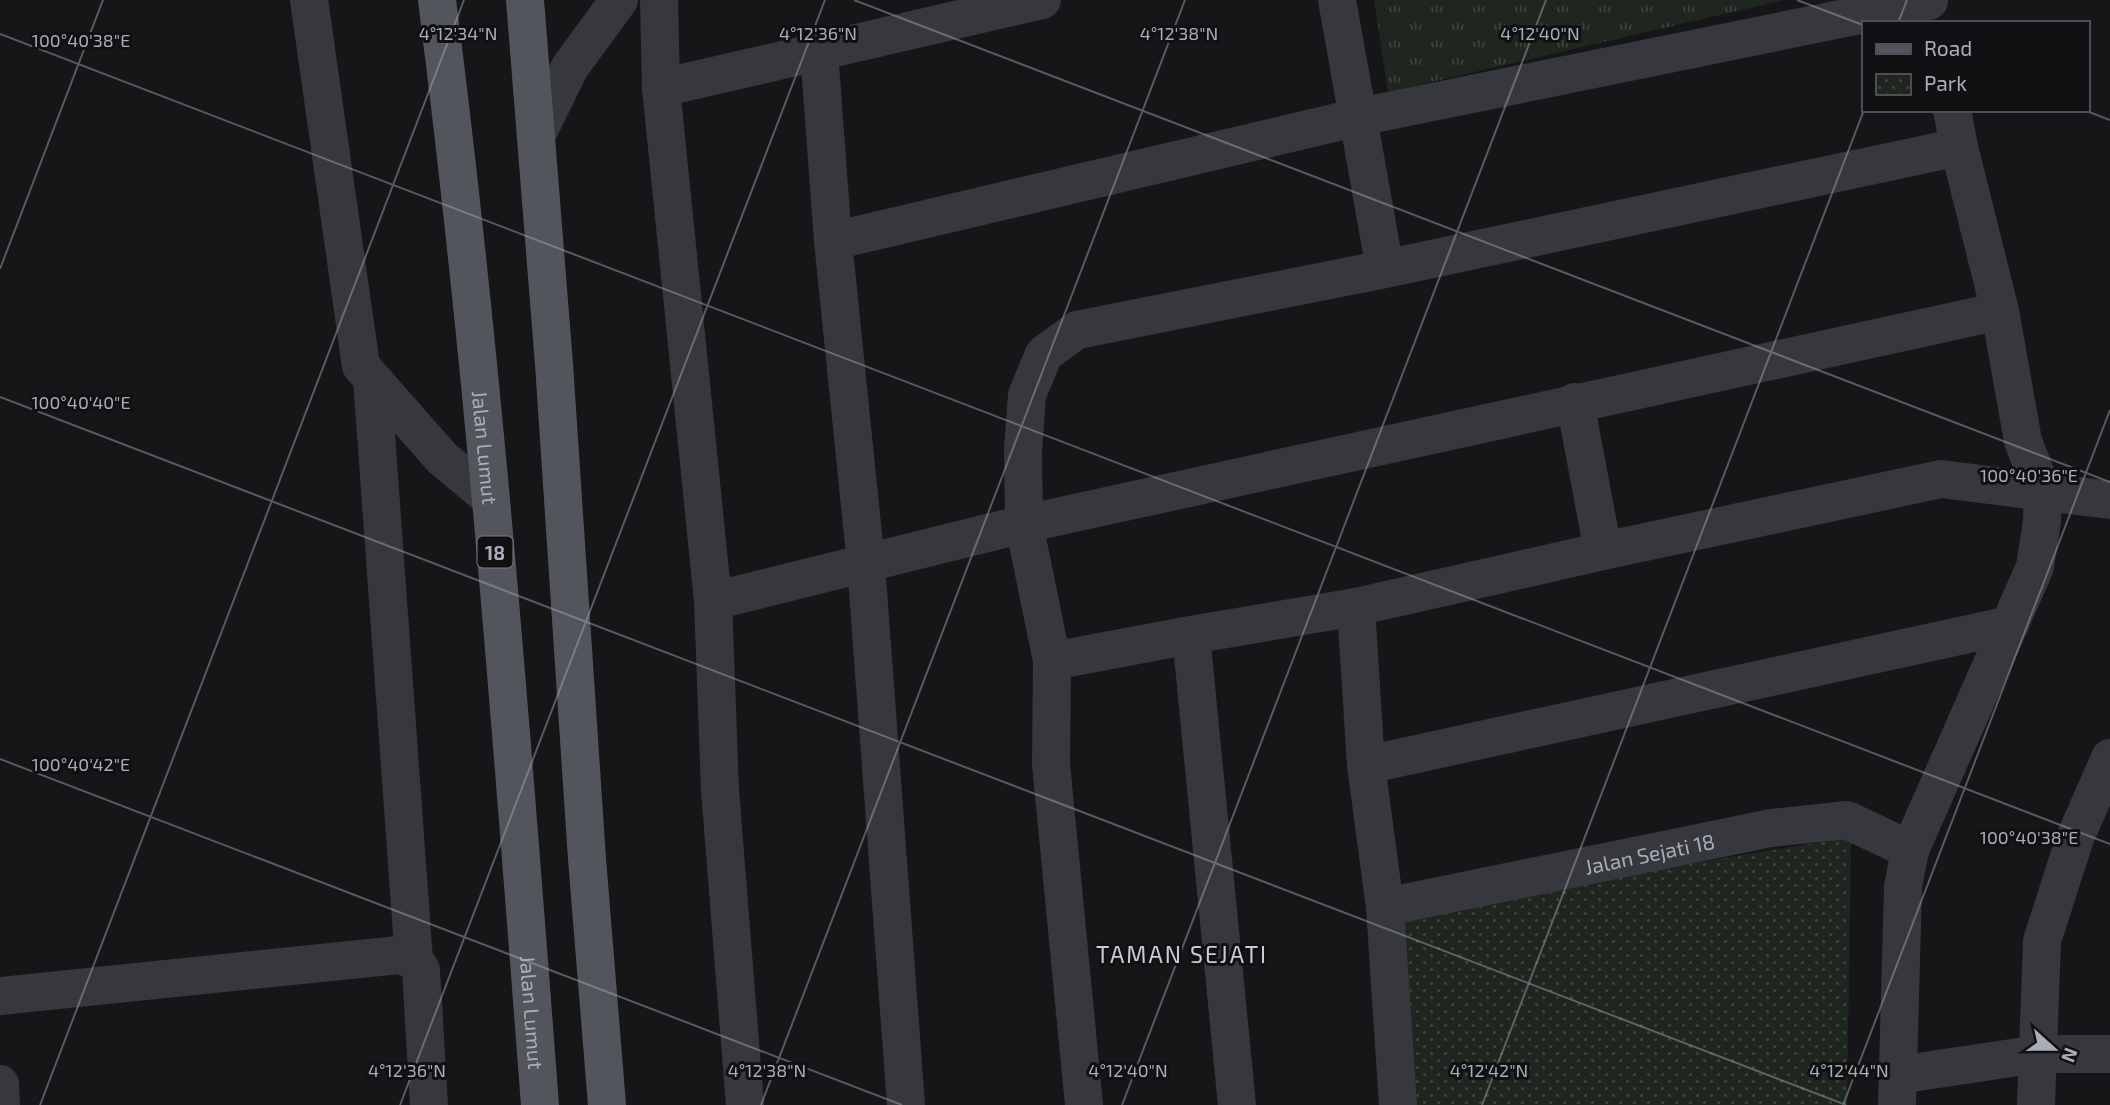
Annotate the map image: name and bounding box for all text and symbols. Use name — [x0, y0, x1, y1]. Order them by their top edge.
legend — [1862, 21, 2089, 112]
text: 4°12'34"N — [419, 22, 497, 44]
text: 4°12'36"N — [779, 22, 857, 44]
text: 4°12'38"N — [1140, 22, 1218, 44]
text: 4°12'40"N — [1500, 22, 1580, 44]
text: 100°40'38"E — [32, 29, 130, 51]
text: Road — [1924, 35, 1972, 60]
text: Park — [1924, 70, 1967, 95]
street label: Jalan Lumut — [468, 389, 504, 505]
text: 100°40'40"E — [31, 391, 131, 413]
text: 100°40'36"E — [1980, 464, 2078, 486]
road number: 18 — [477, 537, 512, 568]
text: 100°40'42"E — [32, 753, 130, 775]
text: 100°40'38"E — [1980, 826, 2078, 848]
street label: Jalan Sejati 18 — [1582, 827, 1717, 878]
district label: TAMAN SEJATI — [1096, 940, 1268, 968]
street label: Jalan Lumut — [516, 954, 550, 1070]
north arrow — [2019, 1014, 2089, 1084]
text: N — [2057, 1045, 2084, 1066]
text: 4°12'36"N — [368, 1059, 446, 1081]
text: 4°12'38"N — [728, 1059, 806, 1081]
text: 4°12'40"N — [1088, 1059, 1168, 1081]
text: 4°12'42"N — [1450, 1059, 1528, 1081]
text: 4°12'44"N — [1809, 1059, 1889, 1081]

